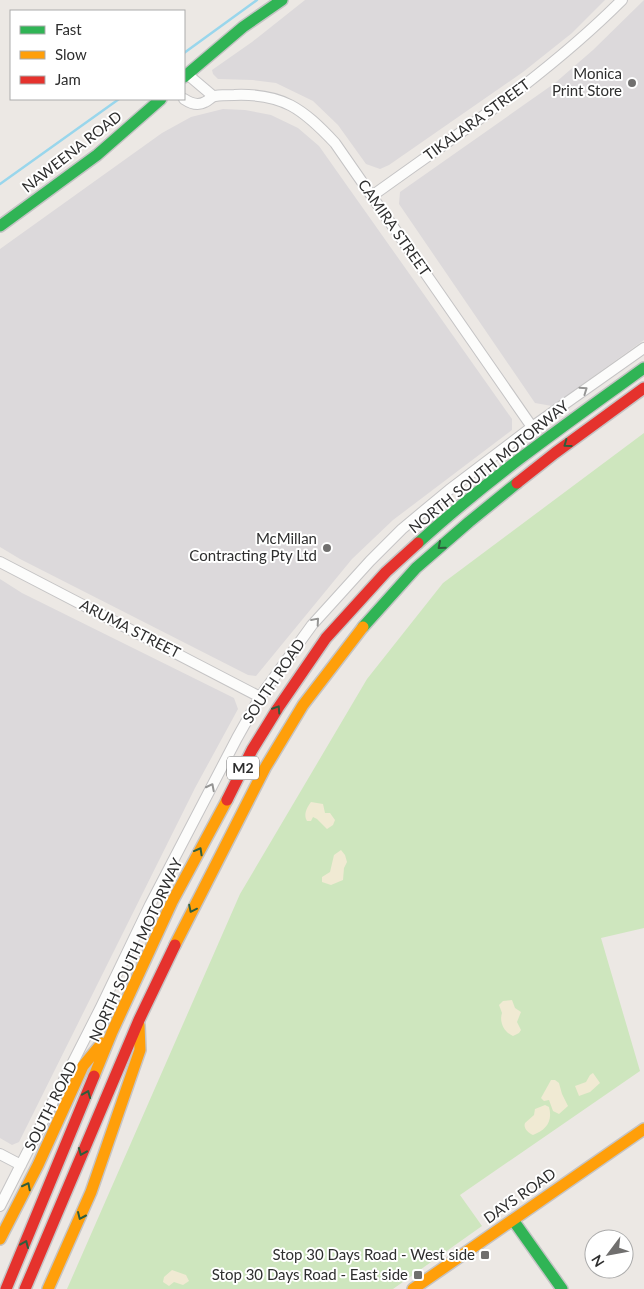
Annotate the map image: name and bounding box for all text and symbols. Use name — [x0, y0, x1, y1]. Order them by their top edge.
legend — [10, 10, 185, 100]
text: Fast — [55, 20, 82, 38]
text: Slow — [55, 45, 87, 63]
place label: Monica Print Store — [552, 64, 622, 99]
text: Jam — [55, 70, 81, 88]
street label: TIKALARA STREET — [420, 75, 533, 164]
marker: Monica Print Store — [626, 77, 638, 89]
street label: NAWEENA ROAD — [18, 107, 125, 196]
street label: CAMIRA STREET — [355, 176, 435, 279]
one-way arrow — [578, 387, 588, 396]
street label: NORTH SOUTH MOTORWAY — [405, 396, 572, 536]
one-way arrow — [563, 438, 573, 447]
place label: McMillan Contracting Pty Ltd — [189, 529, 317, 564]
one-way arrow — [438, 541, 447, 549]
marker: McMillan Contracting Pty Ltd — [321, 542, 333, 554]
street label: ARUMA STREET — [77, 595, 184, 661]
one-way arrow — [310, 617, 319, 626]
street label: SOUTH ROAD — [238, 635, 308, 726]
one-way arrow — [271, 705, 281, 714]
road number: M2 — [227, 756, 259, 780]
one-way arrow — [205, 784, 215, 793]
one-way arrow — [193, 848, 203, 857]
street label: NORTH SOUTH MOTORWAY — [85, 854, 186, 1044]
one-way arrow — [188, 904, 199, 913]
street label: SOUTH ROAD — [20, 1058, 80, 1153]
one-way arrow — [81, 1090, 91, 1099]
one-way arrow — [77, 1147, 88, 1156]
street label: DAYS ROAD — [480, 1164, 559, 1227]
one-way arrow — [21, 1182, 31, 1191]
one-way arrow — [76, 1211, 87, 1220]
north arrow — [584, 1229, 634, 1279]
one-way arrow — [18, 1240, 29, 1249]
place label: Stop 30 Days Road - West side — [272, 1245, 475, 1263]
marker: Stop 30 Days Road - West side — [479, 1249, 491, 1261]
text: N — [587, 1252, 608, 1270]
place label: Stop 30 Days Road - East side — [212, 1265, 408, 1283]
marker: Stop 30 Days Road - East side — [412, 1269, 424, 1281]

